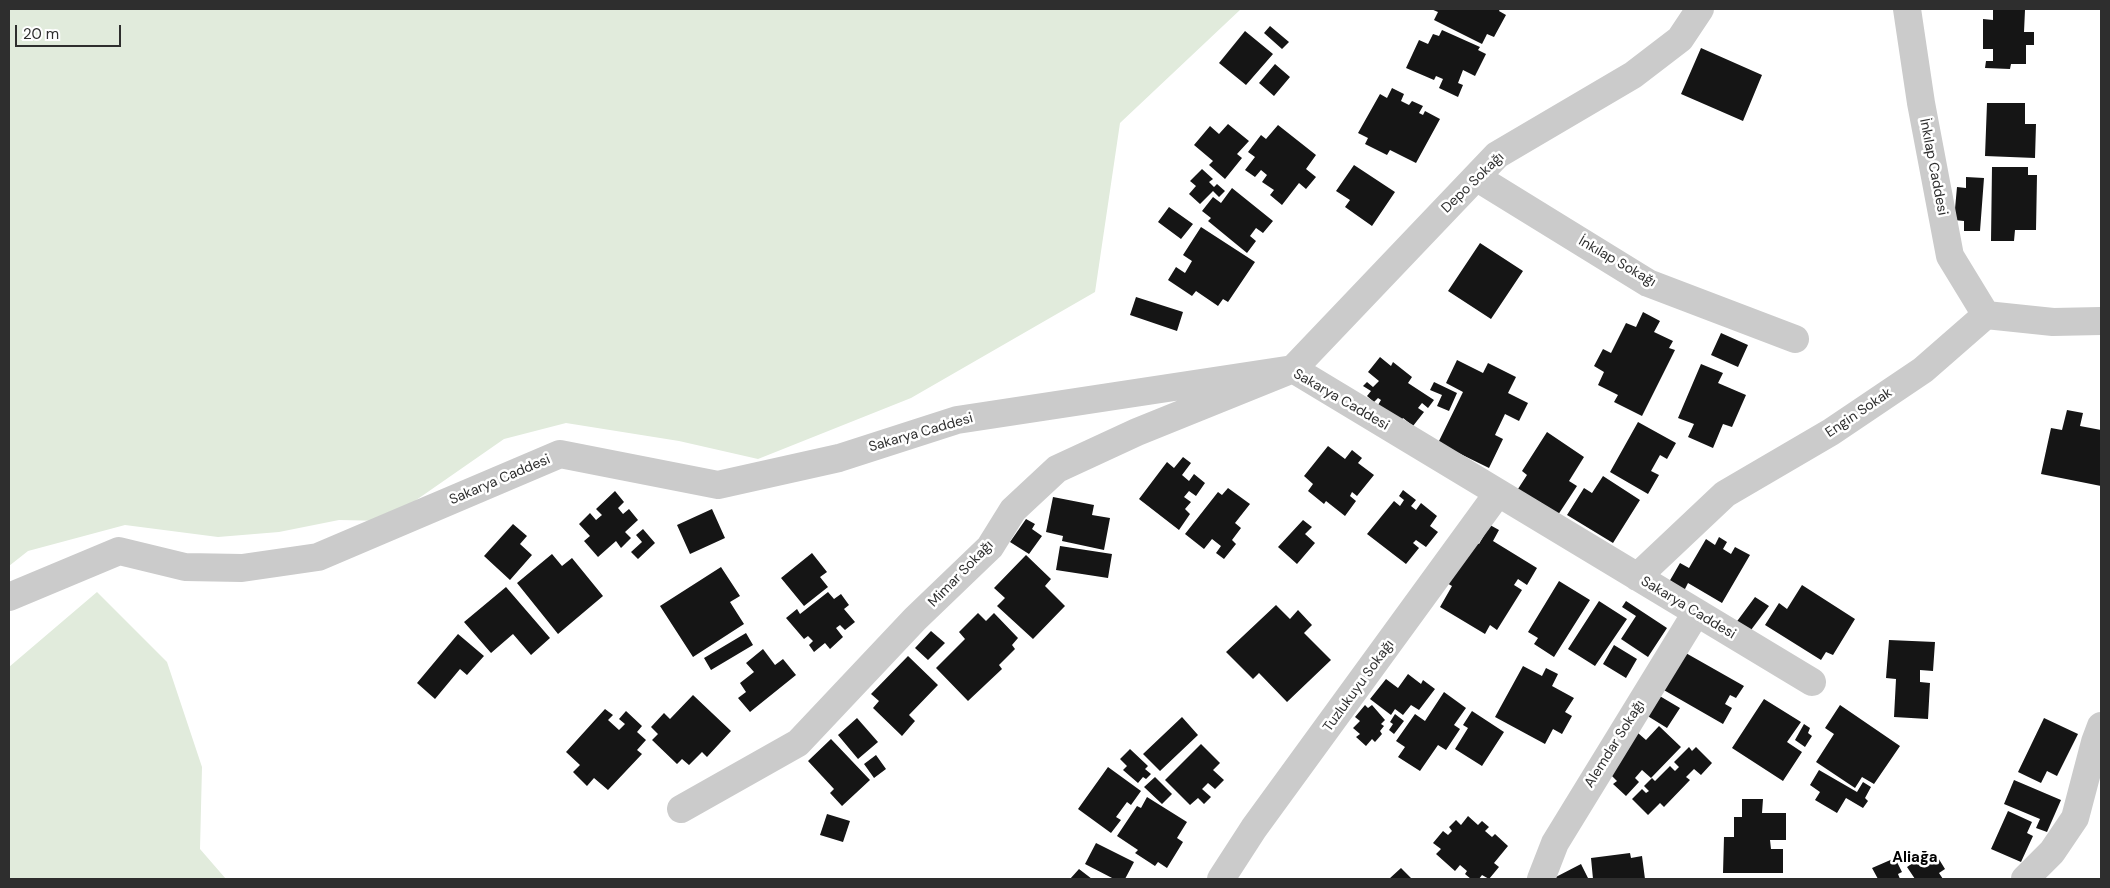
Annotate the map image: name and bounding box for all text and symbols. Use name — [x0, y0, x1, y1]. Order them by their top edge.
scale bar — [18, 15, 124, 47]
text: 20 m — [23, 24, 59, 44]
street label: İnkılap Caddesi — [1915, 117, 1951, 217]
street label: Depo Sokağı — [1438, 149, 1508, 217]
street label: İnkılap Sokağı — [1575, 233, 1659, 291]
street label: Sakarya Caddesi — [1290, 366, 1392, 434]
street label: Engin Sokak — [1822, 385, 1896, 441]
street label: Sakarya Caddesi — [867, 410, 975, 456]
street label: Sakarya Caddesi — [447, 451, 553, 509]
street label: Mimar Sokağı — [925, 537, 997, 611]
street label: Sakarya Caddesi — [1637, 573, 1739, 643]
street label: Tuzlukuyu Sokağı — [1320, 637, 1398, 735]
street label: Alemdar Sokağı — [1581, 697, 1649, 791]
district label: Aliağa — [1892, 849, 1938, 867]

